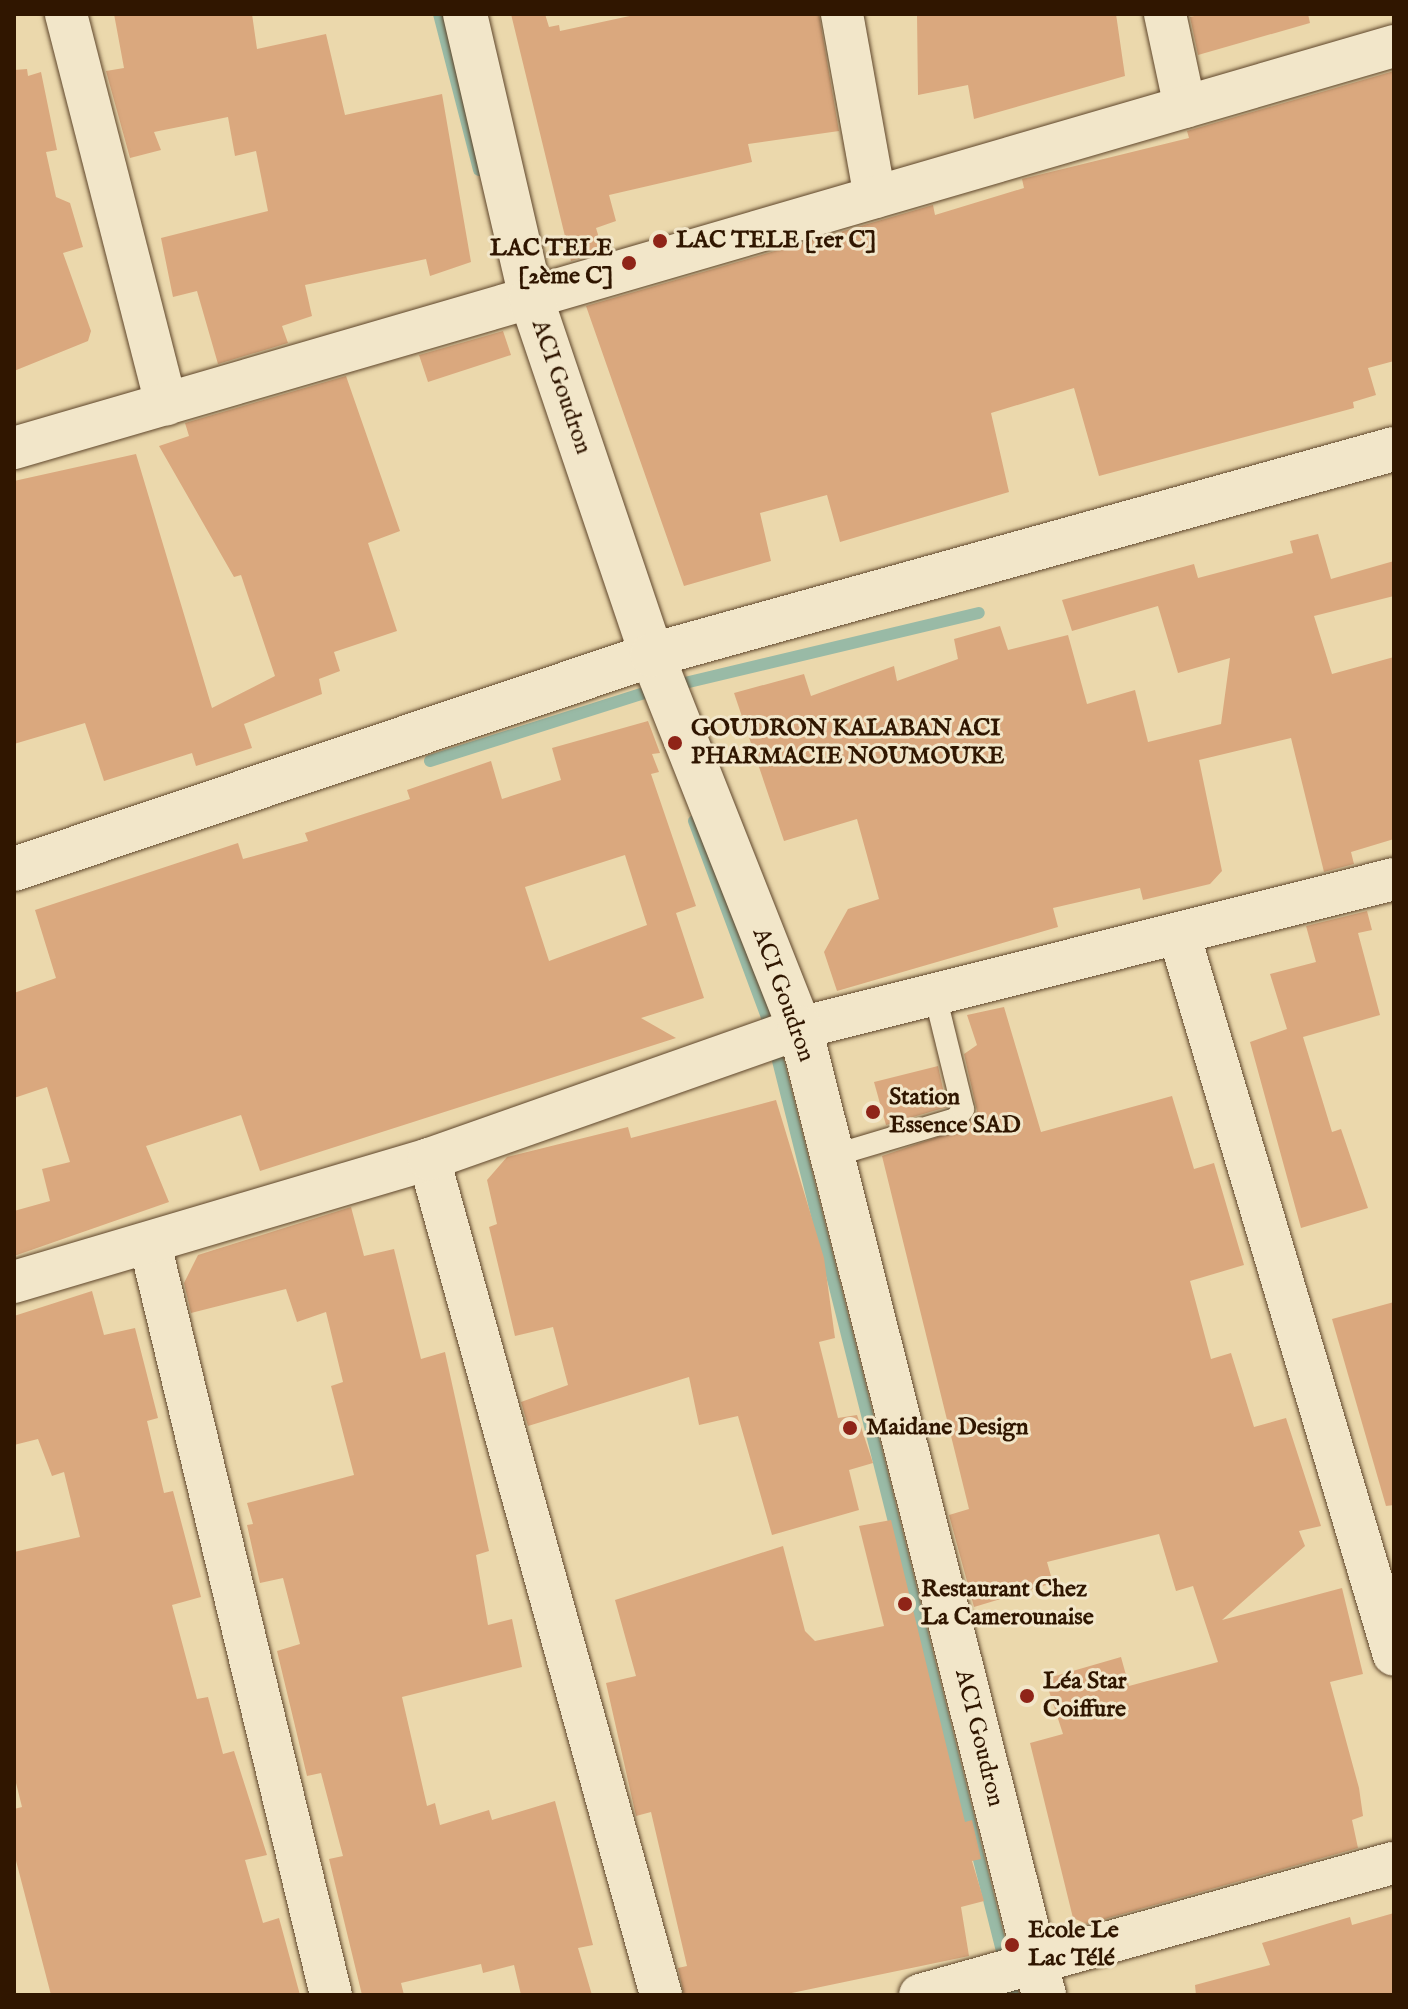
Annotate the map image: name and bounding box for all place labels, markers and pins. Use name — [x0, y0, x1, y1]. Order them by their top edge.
place label: LAC TELE [1er C] — [676, 227, 876, 255]
marker: LAC TELE [1er C] — [651, 232, 669, 250]
place label: LAC TELE [2ème C] — [490, 235, 613, 291]
marker: LAC TELE [2ème C] — [620, 254, 638, 272]
place label: GOUDRON KALABAN ACI PHARMACIE NOUMOUKE — [691, 715, 1004, 771]
marker: GOUDRON KALABAN ACI PHARMACIE NOUMOUKE — [666, 734, 684, 752]
place label: Station Essence SAD — [889, 1084, 1021, 1140]
marker: Station Essence SAD — [864, 1103, 882, 1121]
place label: Maidane Design — [866, 1414, 1028, 1442]
marker: Maidane Design — [841, 1419, 859, 1437]
place label: Restaurant Chez La Camerounaise — [921, 1576, 1094, 1632]
marker: Restaurant Chez La Camerounaise — [896, 1595, 914, 1613]
place label: Léa Star Coiffure — [1043, 1668, 1127, 1724]
marker: Léa Star Coiffure — [1018, 1687, 1036, 1705]
place label: Ecole Le Lac Télé — [1028, 1917, 1119, 1973]
marker: Ecole Le Lac Télé — [1003, 1936, 1021, 1954]

